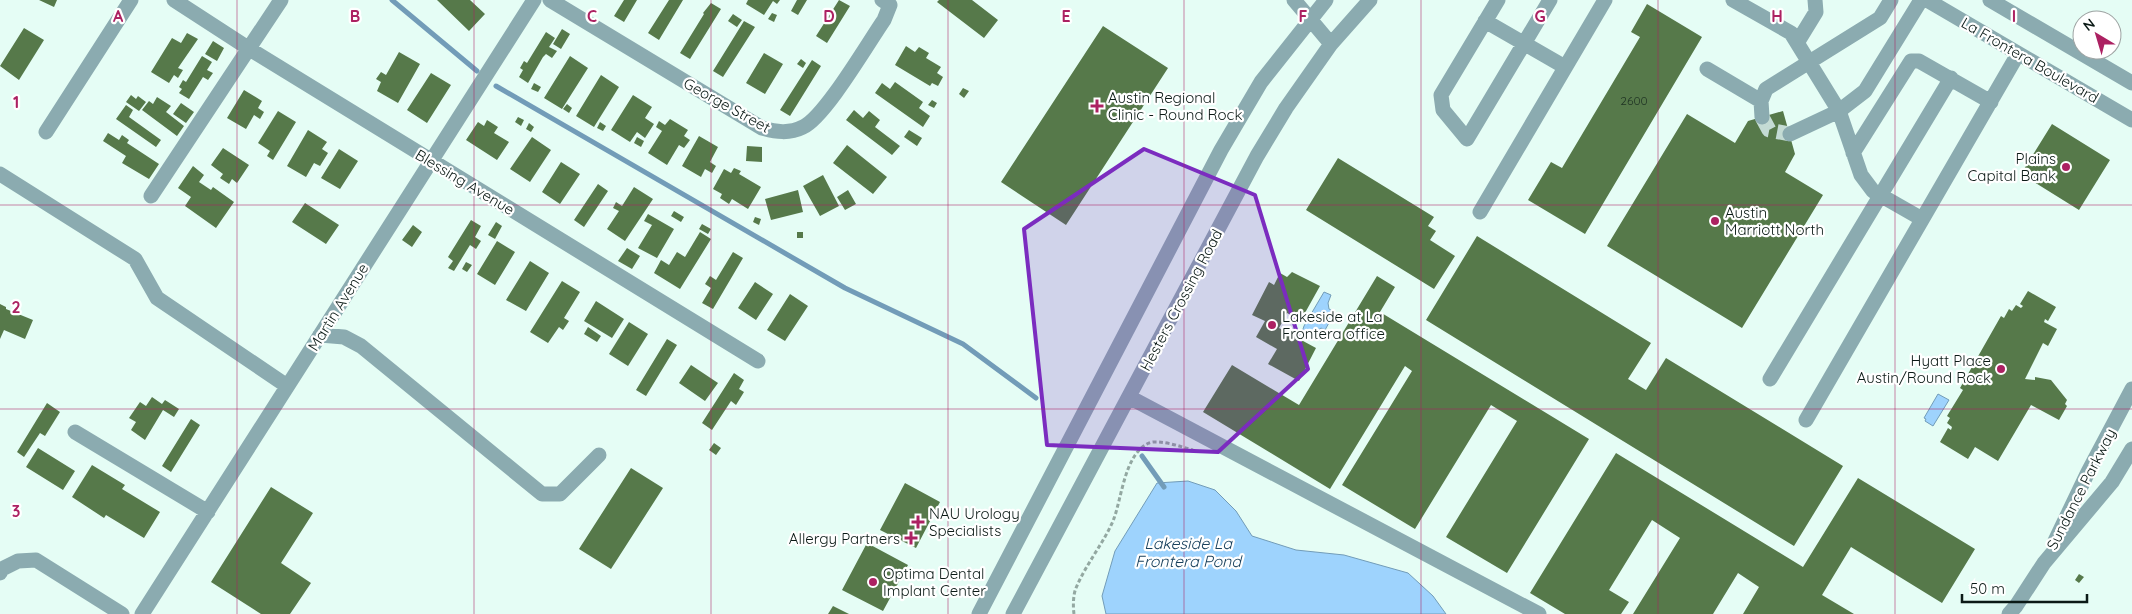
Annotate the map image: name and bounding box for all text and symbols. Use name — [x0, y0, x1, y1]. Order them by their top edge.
text: A — [113, 6, 124, 26]
text: B — [350, 6, 360, 26]
text: C — [587, 6, 597, 26]
text: D — [823, 6, 835, 26]
text: E — [1061, 6, 1071, 26]
text: F — [1299, 6, 1308, 26]
text: G — [1534, 6, 1546, 26]
text: H — [1771, 6, 1783, 26]
text: I — [2012, 6, 2016, 26]
north arrow — [2072, 10, 2122, 60]
street label: La Frontera Boulevard — [1958, 13, 2102, 107]
text: N — [2079, 14, 2099, 35]
street label: George Street — [680, 73, 774, 137]
place label: Austin Regional Clinic - Round Rock — [1108, 88, 1242, 124]
text: 1 — [13, 92, 19, 112]
house number: 2600 — [1620, 93, 1648, 108]
marker: Austin Regional Clinic - Round Rock — [1090, 99, 1104, 113]
street label: Blessing Avenue — [412, 145, 518, 219]
place label: Plains Capital Bank — [1968, 149, 2056, 185]
marker: Plains Capital Bank — [2060, 161, 2072, 173]
place label: Austin Marriott North — [1725, 203, 1824, 239]
marker: Austin Marriott North — [1709, 215, 1721, 227]
street label: Hesters Crossing Road — [1136, 226, 1226, 374]
street label: Martin Avenue — [304, 260, 372, 354]
text: 2 — [11, 297, 21, 317]
place label: Lakeside at La Frontera office — [1282, 307, 1385, 343]
marker: Lakeside at La Frontera office — [1266, 319, 1278, 331]
place label: Hyatt Place Austin/Round Rock — [1857, 351, 1991, 387]
marker: Hyatt Place Austin/Round Rock — [1995, 363, 2007, 375]
street label: Sundance Parkway — [2042, 425, 2120, 553]
text: 3 — [12, 501, 20, 521]
place label: NAU Urology Specialists — [929, 504, 1020, 540]
marker: NAU Urology Specialists — [911, 515, 925, 529]
place label: Allergy Partners — [789, 529, 900, 548]
marker: Allergy Partners — [904, 531, 918, 545]
water label: Lakeside La Frontera Pond — [1135, 533, 1243, 571]
place label: Optima Dental Implant Center — [883, 564, 986, 600]
scale bar — [1962, 572, 2087, 604]
marker: Optima Dental Implant Center — [867, 576, 879, 588]
text: 50 m — [1970, 579, 2005, 598]

